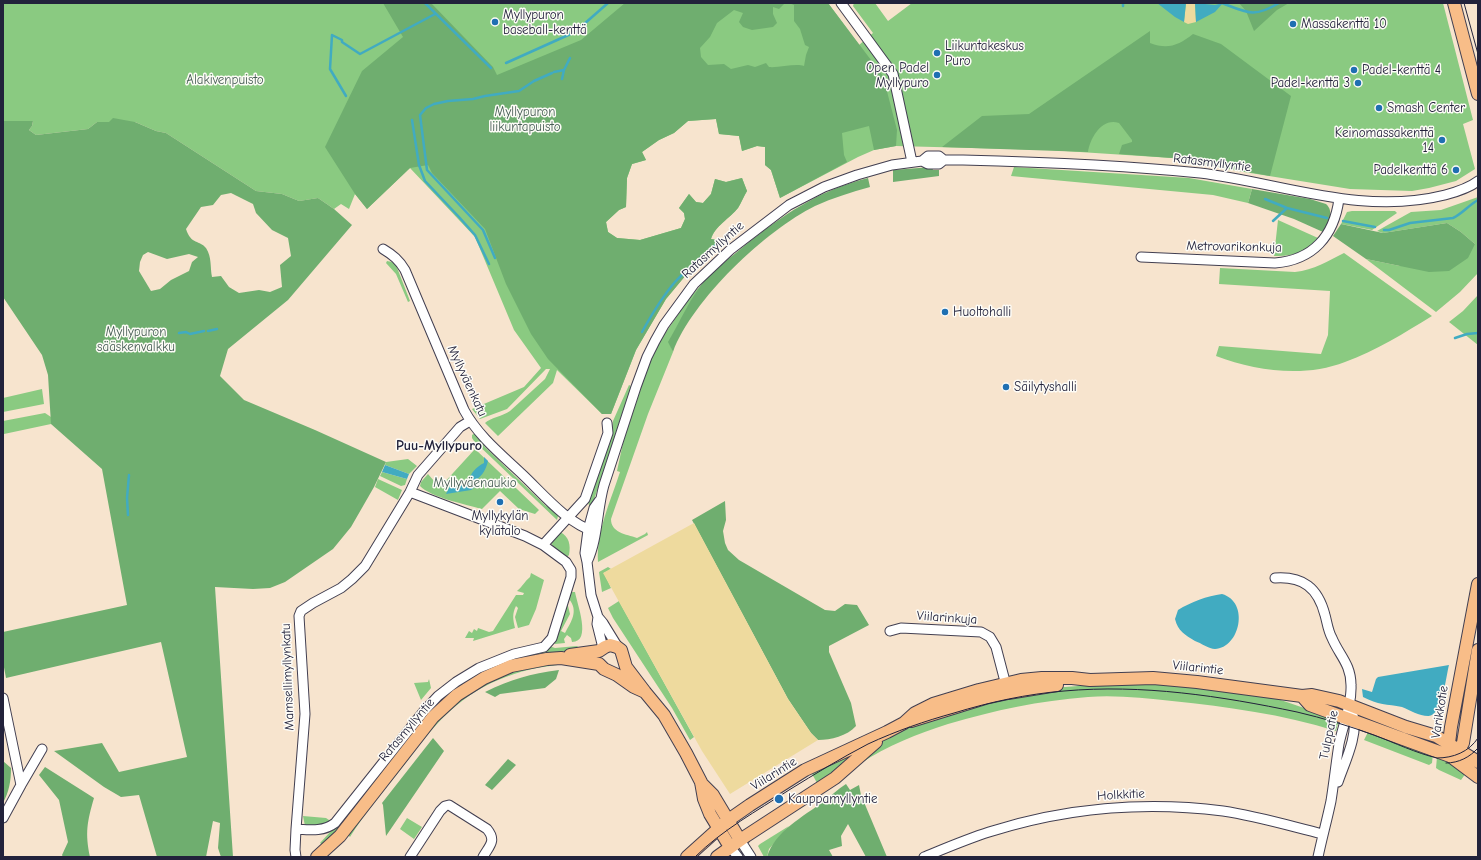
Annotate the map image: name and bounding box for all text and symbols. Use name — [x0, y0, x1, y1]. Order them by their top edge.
place label: Myllypuron baseball-kenttä — [503, 7, 587, 38]
place label: Massakenttä 10 — [1301, 16, 1387, 32]
marker: Myllypuron baseball-kenttä — [490, 17, 500, 27]
marker: Massakenttä 10 — [1288, 19, 1298, 29]
place label: Liikuntakeskus Puro — [945, 38, 1024, 69]
marker: Liikuntakeskus Puro — [932, 48, 942, 58]
place label: Open Padel Myllypuro — [866, 60, 929, 91]
place label: Padel-kenttä 4 — [1362, 62, 1441, 78]
marker: Padel-kenttä 4 — [1349, 65, 1359, 75]
marker: Open Padel Myllypuro — [932, 70, 942, 80]
park label: Alakivenpuisto — [186, 72, 264, 88]
place label: Padel-kenttä 3 — [1271, 75, 1350, 91]
marker: Padel-kenttä 3 — [1353, 78, 1363, 88]
place label: Smash Center — [1387, 100, 1465, 116]
marker: Smash Center — [1374, 103, 1384, 113]
park label: Myllypuron liikuntapuisto — [489, 104, 561, 135]
place label: Keinomassakenttä 14 — [1335, 125, 1434, 156]
marker: Keinomassakenttä 14 — [1437, 135, 1447, 145]
street label: Ratasmyllyntie — [1172, 150, 1252, 176]
place label: Padelkenttä 6 — [1373, 162, 1448, 178]
marker: Padelkenttä 6 — [1451, 165, 1461, 175]
street label: Ratasmyllyntie — [679, 218, 747, 282]
street label: Metrovarikonkuja — [1186, 238, 1282, 256]
place label: Huoltohalli — [953, 304, 1011, 320]
marker: Huoltohalli — [940, 307, 950, 317]
park label: Myllypuron sääskenvalkku — [97, 324, 175, 355]
street label: Myllyväenkatu — [444, 343, 490, 419]
place label: Säilytyshalli — [1014, 379, 1077, 395]
marker: Säilytyshalli — [1001, 382, 1011, 392]
district label: Puu-Myllypuro — [396, 438, 482, 454]
park label: Myllyväenaukio — [433, 475, 517, 491]
marker: Myllykylän kylätalo — [495, 497, 505, 507]
place label: Myllykylän kylätalo — [471, 508, 529, 539]
street label: Viilarinkuja — [916, 608, 978, 628]
street label: Mamsellimyllynkatu — [278, 623, 298, 731]
street label: Viilarintie — [1172, 658, 1224, 678]
street label: Varikkotie — [1428, 684, 1452, 740]
street label: Ratasmyllyntie — [376, 695, 438, 765]
street label: Tulppatie — [1316, 709, 1342, 761]
street label: Viilarintie — [748, 754, 800, 794]
street label: Holkkitie — [1097, 786, 1145, 804]
place label: Kauppamyllyntie — [788, 791, 878, 807]
marker: Kauppamyllyntie — [773, 793, 785, 805]

